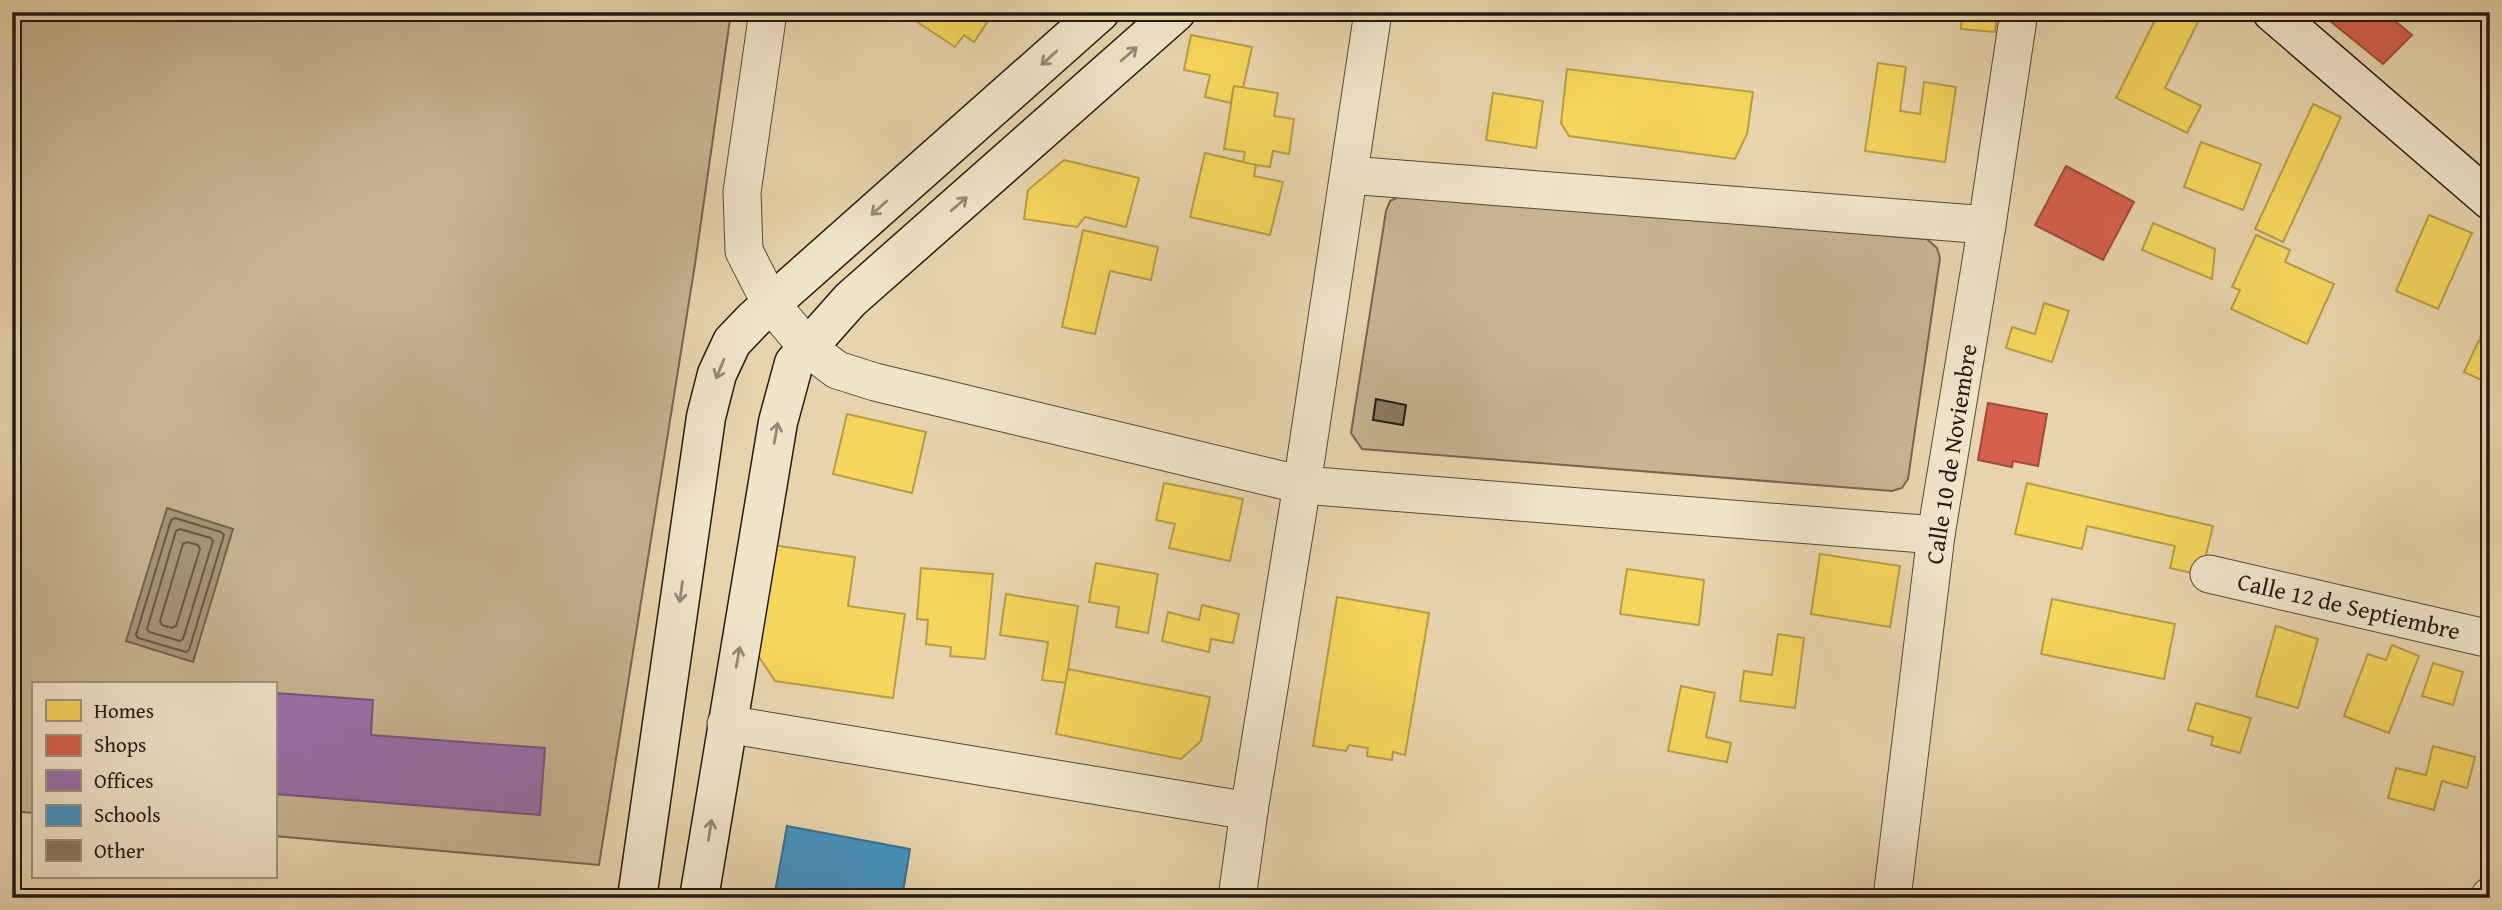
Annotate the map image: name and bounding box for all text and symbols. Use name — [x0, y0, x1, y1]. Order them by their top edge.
one-way arrow — [1120, 46, 1138, 62]
one-way arrow — [1041, 49, 1058, 66]
one-way arrow — [949, 197, 967, 213]
one-way arrow — [871, 200, 888, 217]
street label: Calle 10 de Noviembre — [1916, 341, 1986, 567]
one-way arrow — [713, 357, 726, 379]
one-way arrow — [770, 422, 783, 445]
street label: Calle 12 de Septiembre — [2234, 563, 2464, 649]
one-way arrow — [674, 580, 687, 603]
one-way arrow — [732, 646, 745, 669]
legend — [32, 682, 276, 878]
text: Homes — [94, 695, 154, 726]
text: Shops — [94, 729, 146, 760]
text: Offices — [94, 765, 154, 796]
text: Schools — [94, 799, 161, 830]
one-way arrow — [703, 819, 716, 842]
text: Other — [94, 835, 145, 866]

